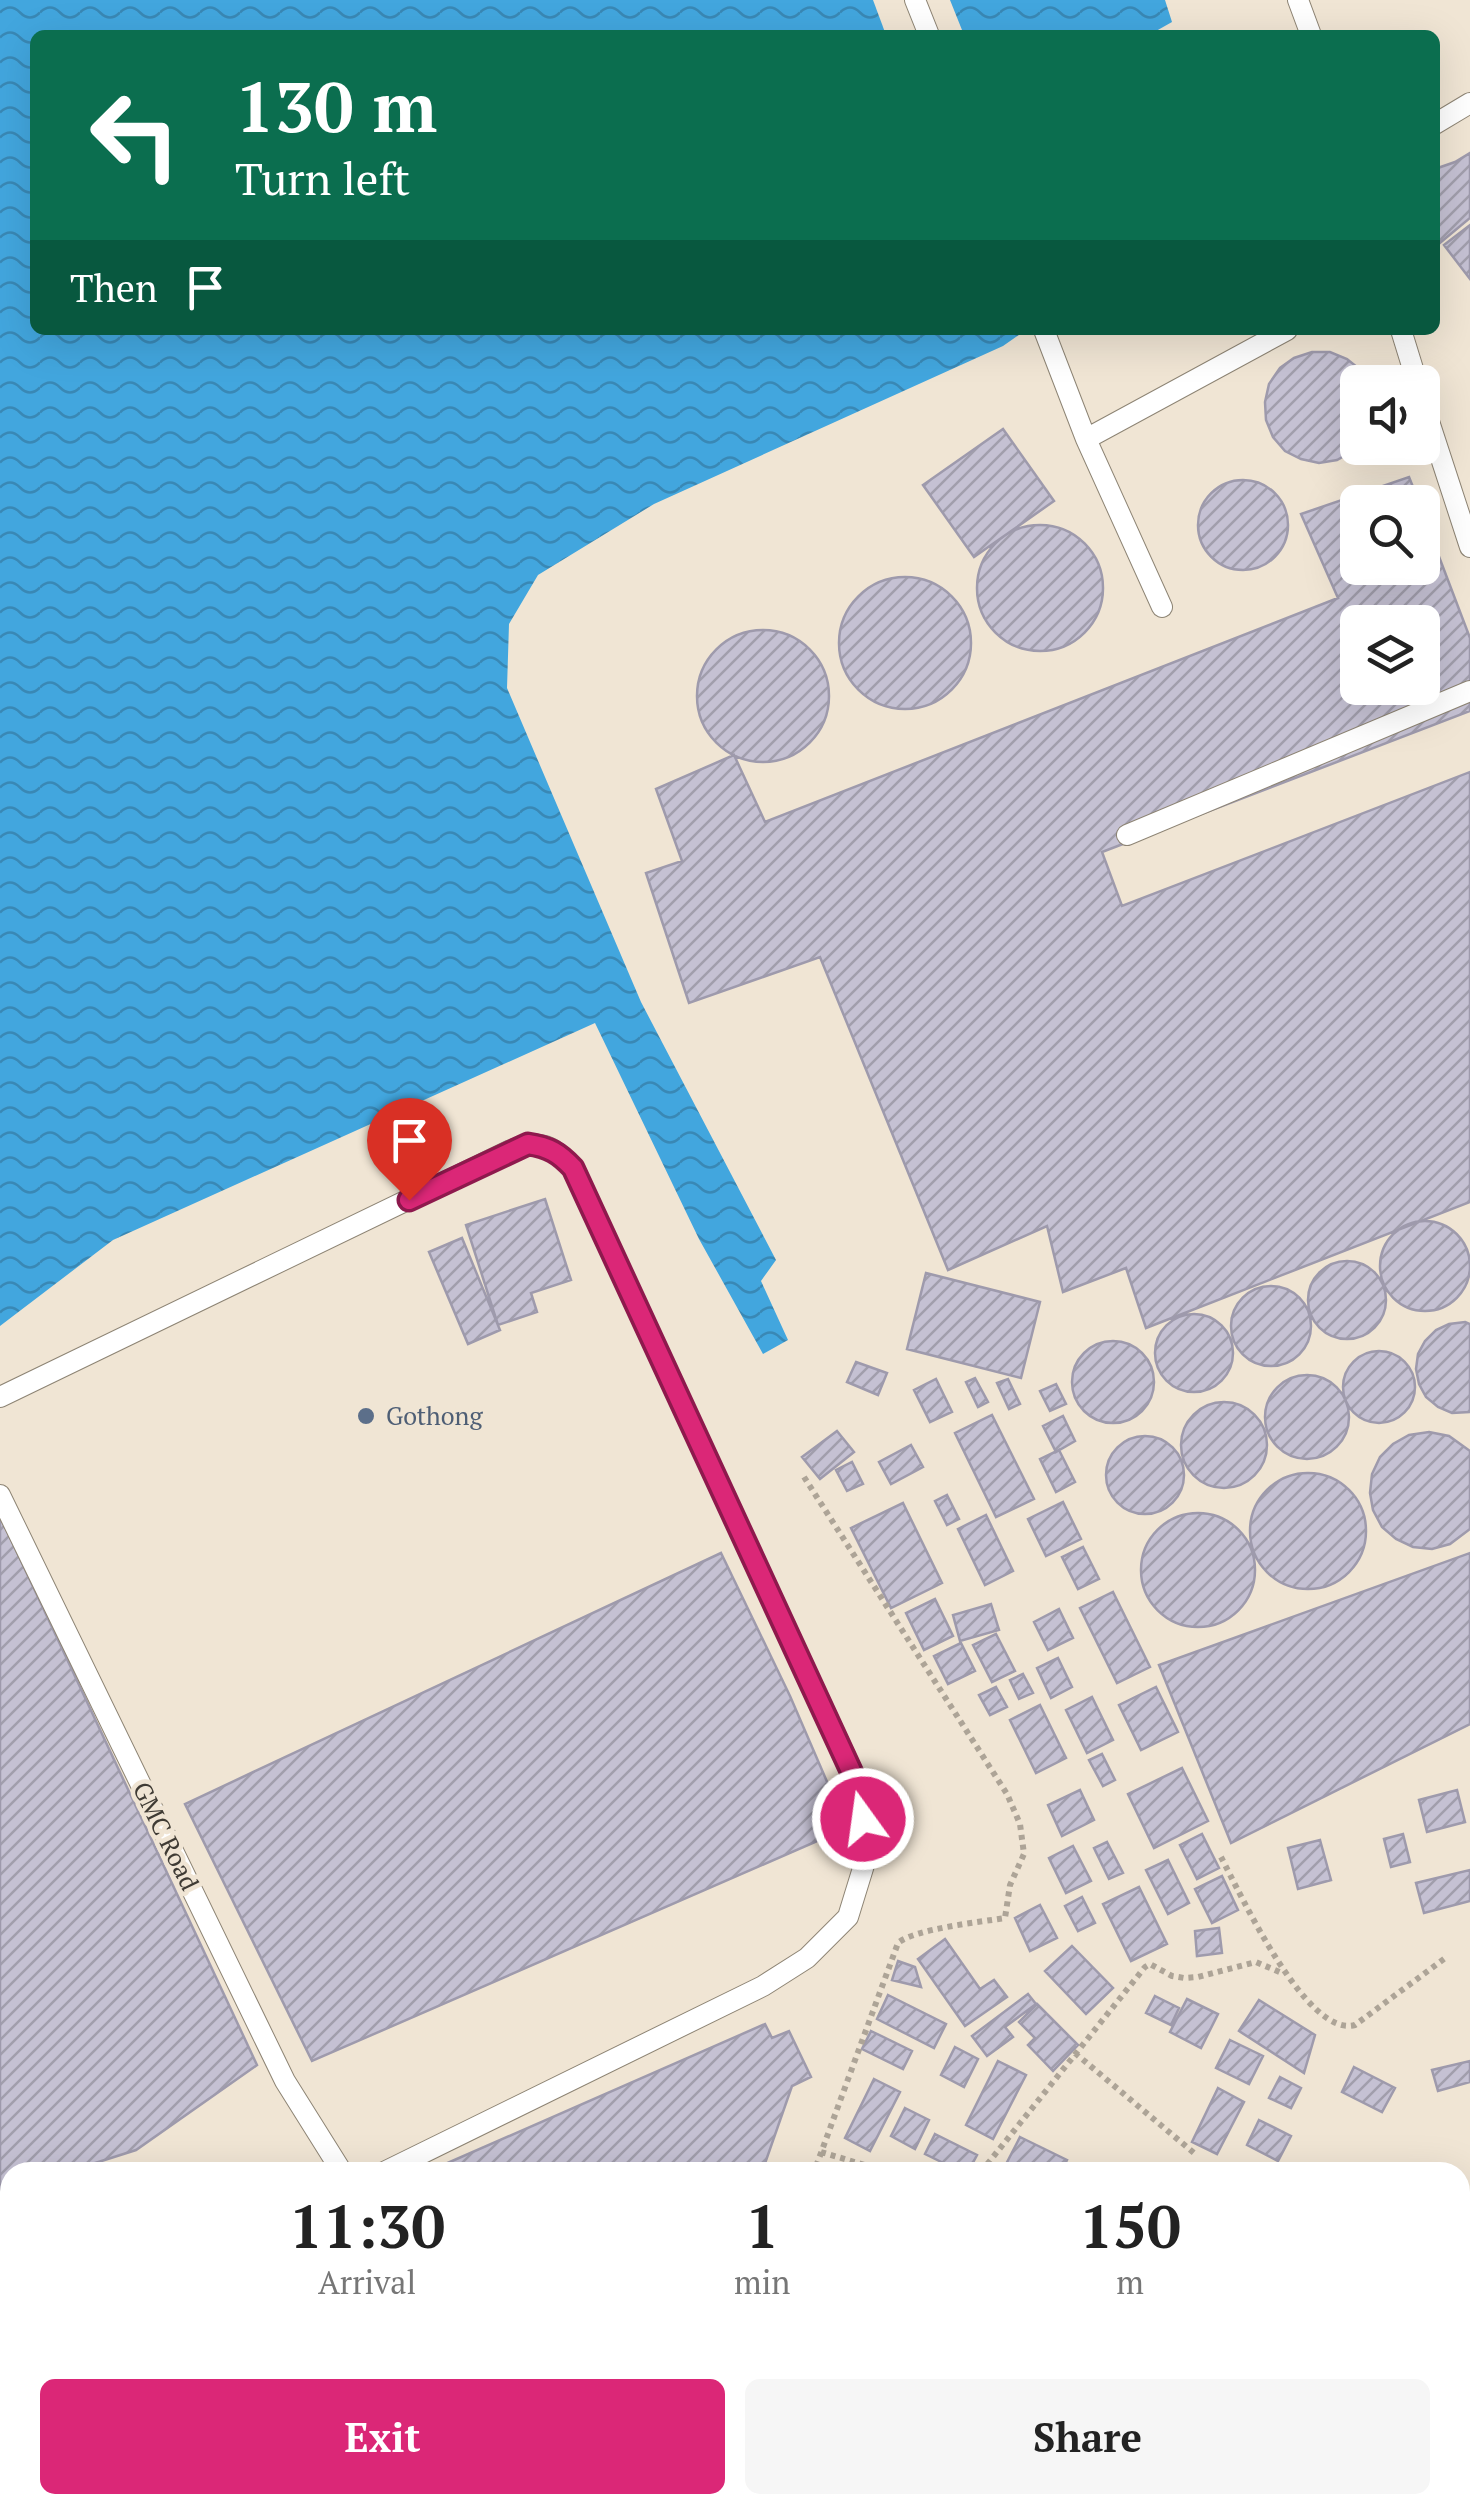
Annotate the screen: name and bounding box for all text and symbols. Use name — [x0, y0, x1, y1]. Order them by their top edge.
text: 130 m — [235, 59, 437, 152]
icon: left — [70, 70, 200, 200]
text: Turn left — [235, 148, 410, 208]
icon: arrive — [178, 260, 233, 315]
text: Then — [70, 263, 158, 313]
map controls — [1340, 365, 1440, 705]
button: sound — [1340, 365, 1440, 465]
button: search — [1340, 485, 1440, 585]
button: layers — [1340, 605, 1440, 705]
pin — [367, 1098, 452, 1201]
icon: arrive — [382, 1113, 437, 1168]
place label: Gothong — [386, 1399, 483, 1432]
marker: Gothong — [355, 1405, 377, 1427]
position arrow — [811, 1767, 915, 1871]
street label: GMC Road — [126, 1776, 207, 1896]
text: 11:30 — [289, 2186, 445, 2265]
text: 1 — [745, 2186, 779, 2265]
text: 150 — [1079, 2186, 1181, 2265]
text: Arrival — [318, 2261, 416, 2303]
text: min — [734, 2261, 790, 2303]
text: m — [1116, 2261, 1144, 2303]
button: Exit — [40, 2379, 725, 2494]
button: Share — [745, 2379, 1430, 2494]

